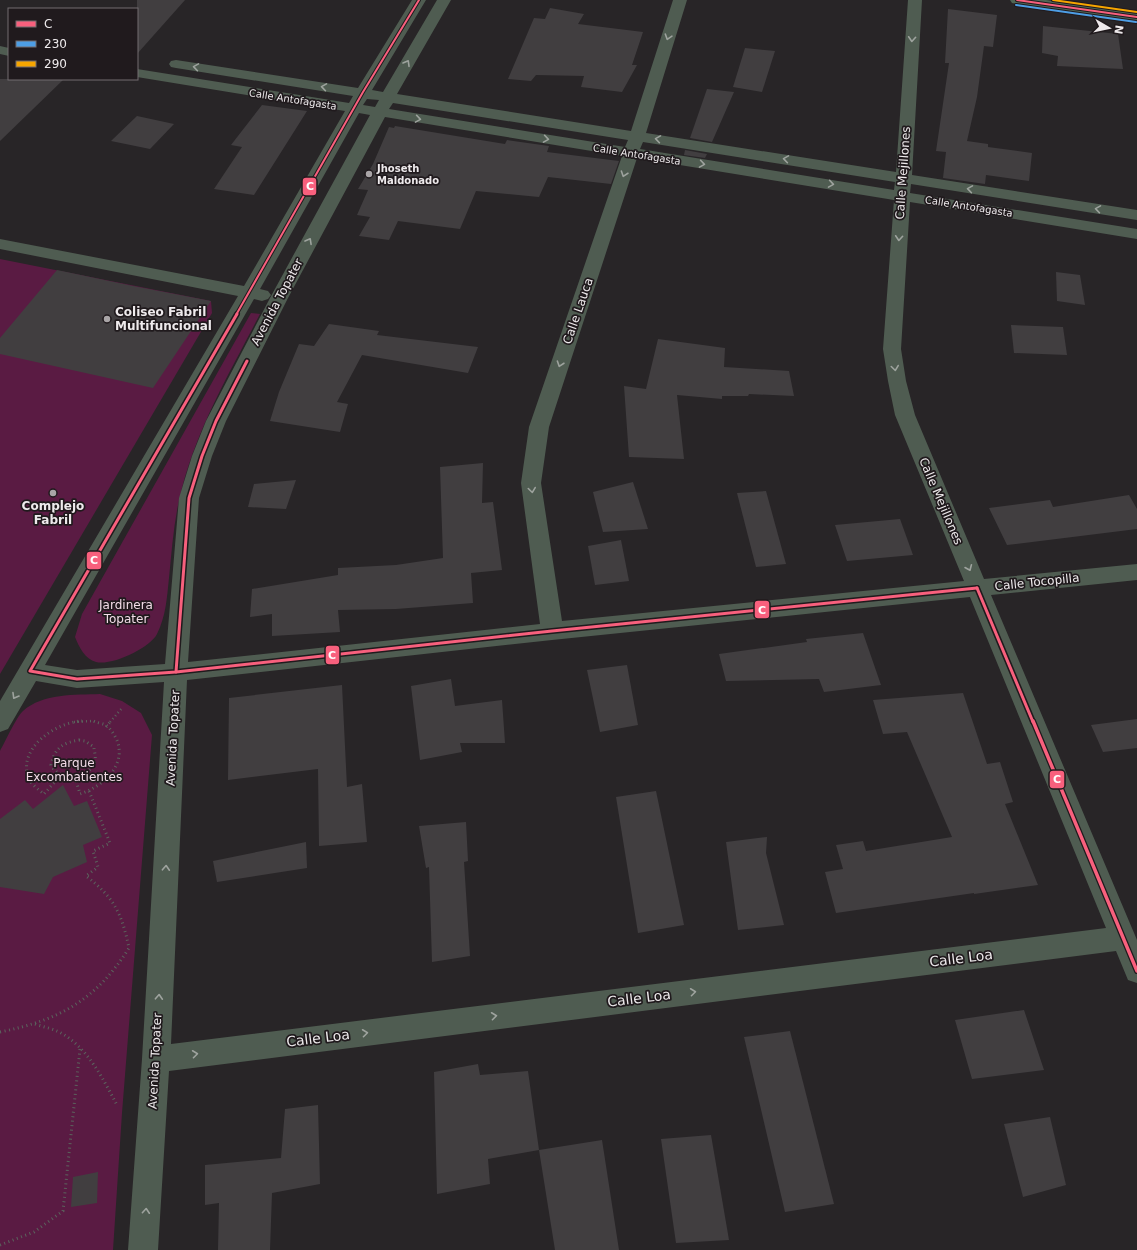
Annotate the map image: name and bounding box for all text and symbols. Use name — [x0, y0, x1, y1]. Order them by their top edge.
legend — [8, 8, 138, 80]
north arrow — [1089, 8, 1129, 48]
text: C — [44, 17, 52, 31]
text: N — [1111, 24, 1126, 35]
one-way arrow — [664, 33, 673, 40]
one-way arrow — [908, 36, 917, 42]
text: 230 — [44, 37, 67, 51]
text: 290 — [44, 57, 67, 71]
one-way arrow — [403, 60, 410, 68]
one-way arrow — [192, 63, 199, 72]
one-way arrow — [321, 83, 327, 91]
street label: Calle Antofagasta — [248, 87, 338, 112]
one-way arrow — [415, 114, 421, 123]
street label: Calle Mejillones — [893, 126, 913, 220]
one-way arrow — [543, 135, 549, 143]
one-way arrow — [655, 135, 661, 144]
street label: Calle Antofagasta — [592, 142, 682, 167]
one-way arrow — [783, 156, 789, 164]
one-way arrow — [699, 159, 706, 168]
place label: Jhoseth Maldonado — [376, 163, 439, 186]
marker: Jhoseth Maldonado — [364, 169, 374, 179]
one-way arrow — [620, 170, 628, 177]
line badge: C — [302, 177, 317, 196]
one-way arrow — [828, 179, 834, 188]
text: C — [306, 180, 314, 193]
one-way arrow — [967, 185, 973, 194]
street label: Calle Antofagasta — [924, 194, 1014, 219]
one-way arrow — [1095, 205, 1102, 214]
one-way arrow — [895, 235, 904, 241]
one-way arrow — [305, 238, 312, 245]
street label: Avenida Topater — [248, 256, 306, 348]
street label: Calle Lauca — [560, 276, 596, 346]
place label: Coliseo Fabril Multifuncional — [115, 305, 212, 333]
marker: Coliseo Fabril Multifuncional — [102, 314, 112, 324]
one-way arrow — [556, 360, 565, 367]
one-way arrow — [890, 365, 899, 371]
street label: Calle Mejillones — [916, 455, 966, 547]
one-way arrow — [527, 486, 536, 493]
marker: Complejo Fabril — [48, 488, 58, 498]
place label: Complejo Fabril — [22, 499, 84, 527]
line badge: C — [86, 551, 102, 570]
text: C — [90, 554, 98, 567]
one-way arrow — [964, 564, 972, 572]
street label: Calle Tocopilla — [994, 571, 1080, 593]
park label: Jardinera Topater — [98, 598, 153, 626]
line badge: C — [754, 600, 770, 619]
text: C — [758, 604, 766, 617]
line badge: C — [325, 645, 340, 665]
text: C — [328, 649, 336, 662]
street label: Avenida Topater — [163, 689, 183, 786]
one-way arrow — [12, 692, 19, 699]
park label: Parque Excombatientes — [26, 756, 122, 784]
line badge: C — [1049, 770, 1065, 789]
text: C — [1053, 773, 1061, 786]
one-way arrow — [162, 865, 170, 871]
street label: Calle Loa — [928, 946, 994, 970]
street label: Calle Loa — [606, 986, 672, 1010]
one-way arrow — [690, 987, 696, 996]
one-way arrow — [155, 994, 163, 1000]
street label: Avenida Topater — [145, 1012, 165, 1109]
one-way arrow — [491, 1012, 497, 1021]
street label: Calle Loa — [285, 1026, 351, 1050]
one-way arrow — [362, 1028, 368, 1037]
one-way arrow — [191, 1050, 198, 1059]
one-way arrow — [141, 1208, 150, 1214]

